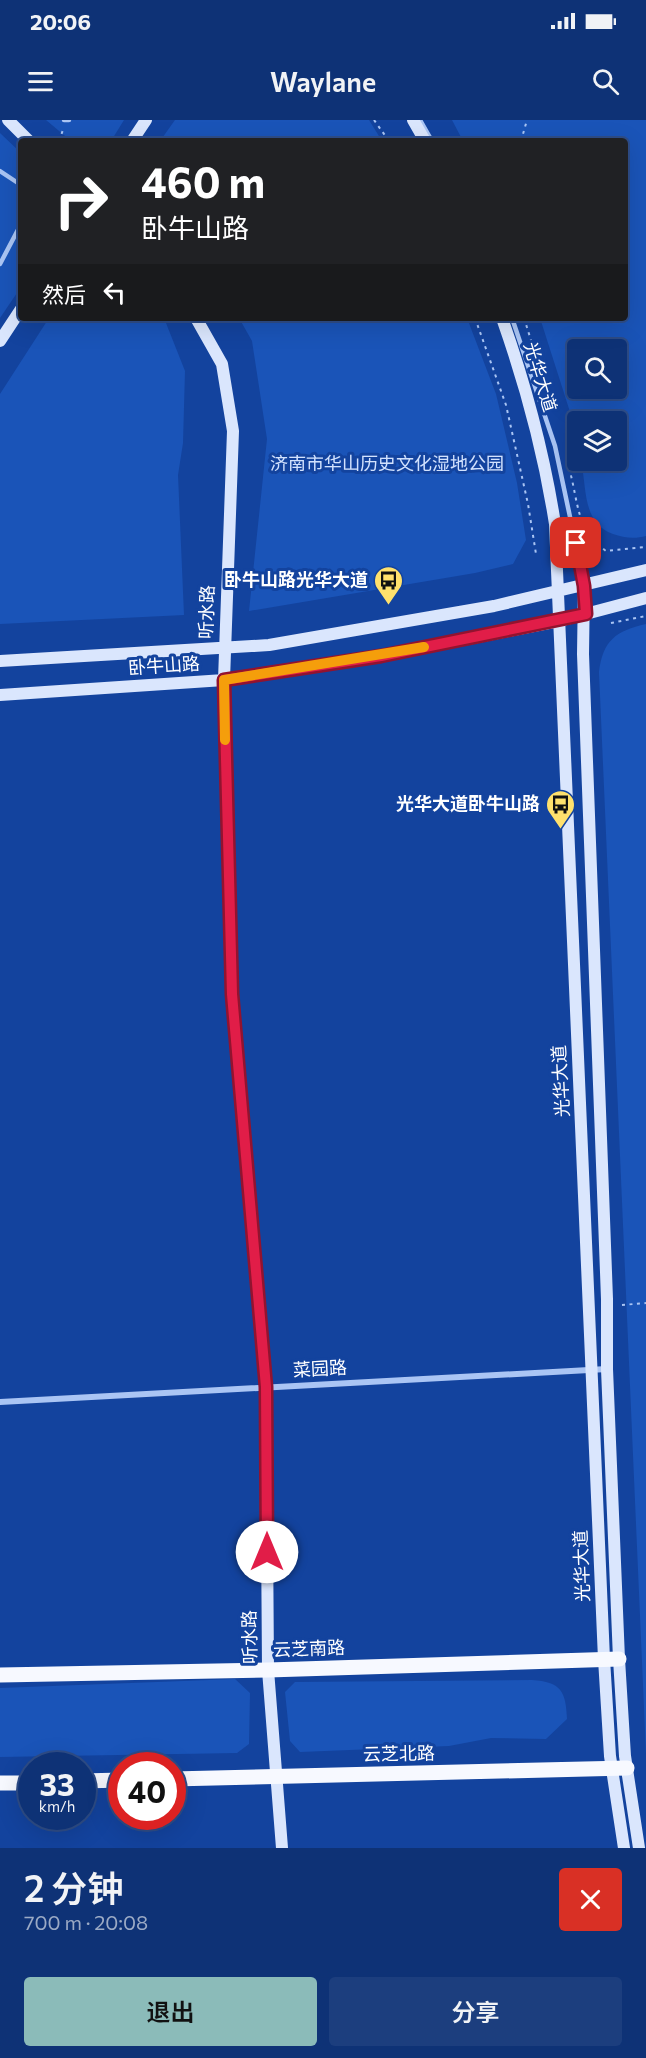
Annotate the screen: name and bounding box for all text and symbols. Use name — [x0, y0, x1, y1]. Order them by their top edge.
text: 20:06 — [30, 8, 91, 35]
icon: menu — [24, 65, 57, 98]
text: Waylane — [270, 65, 376, 98]
icon: search — [589, 65, 622, 98]
text: 460 m — [141, 155, 265, 207]
icon: right — [42, 162, 120, 240]
text: 卧牛山路 — [141, 211, 249, 244]
icon: left — [98, 276, 131, 309]
text: 然后 — [42, 281, 86, 308]
street label: 光华大道 — [520, 339, 562, 414]
map controls — [567, 339, 627, 471]
button: search — [567, 339, 627, 399]
button: layers — [567, 411, 627, 471]
park label: 济南市华山历史文化湿地公园 — [270, 452, 504, 474]
pin — [550, 517, 601, 568]
icon: arrive — [559, 526, 592, 559]
bus stop icon: 卧牛山路光华大道 — [373, 564, 405, 606]
place label: 卧牛山路光华大道 — [224, 568, 368, 590]
street label: 听水路 — [194, 585, 218, 639]
street label: 卧牛山路 — [127, 652, 201, 678]
bus stop icon: 光华大道卧牛山路 — [545, 788, 577, 830]
place label: 光华大道卧牛山路 — [396, 792, 540, 814]
street label: 光华大道 — [547, 1045, 573, 1118]
street label: 菜园路 — [292, 1356, 347, 1380]
position arrow — [235, 1520, 299, 1584]
street label: 光华大道 — [569, 1530, 593, 1602]
street label: 听水路 — [238, 1610, 260, 1664]
street label: 云芝南路 — [273, 1636, 345, 1660]
street label: 云芝北路 — [363, 1741, 435, 1765]
speed limit sign: 40 — [108, 1752, 186, 1830]
text: 33 — [40, 1765, 74, 1802]
text: km/h — [39, 1797, 75, 1815]
text: 2 分钟 — [24, 1865, 123, 1909]
button: close — [559, 1868, 622, 1931]
text: 700 m · 20:08 — [24, 1910, 148, 1934]
button: 退出 — [24, 1977, 317, 2046]
button: 分享 — [329, 1977, 622, 2046]

